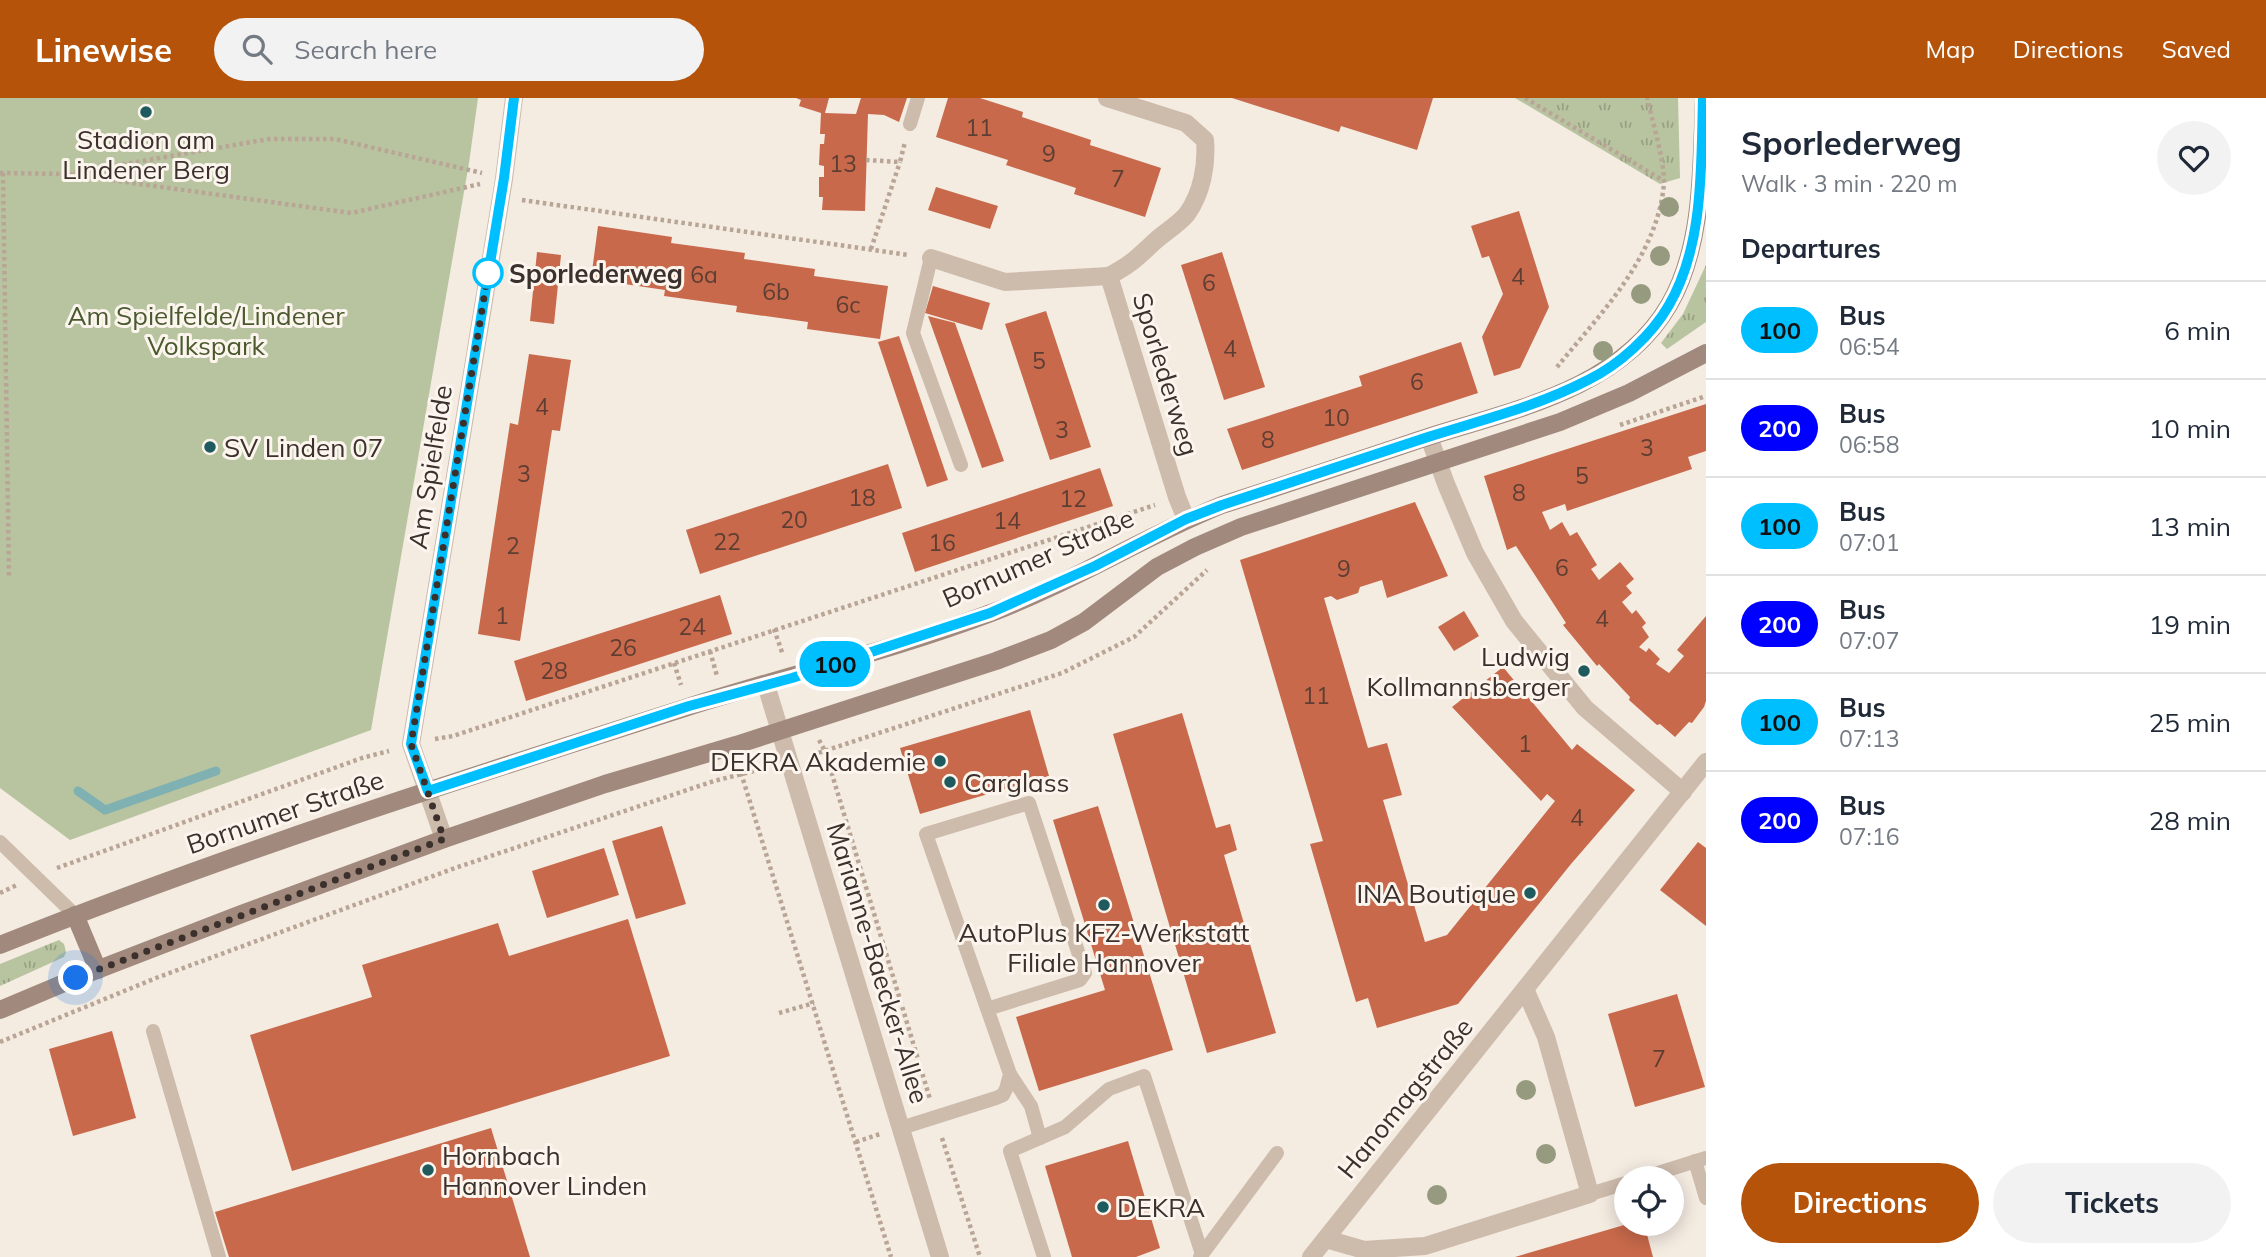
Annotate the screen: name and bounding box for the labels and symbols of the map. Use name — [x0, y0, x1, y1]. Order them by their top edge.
marker: Stadion am Lindener Berg — [138, 104, 154, 120]
house number: 11 — [965, 113, 993, 142]
place label: Stadion am Lindener Berg — [62, 123, 230, 186]
house number: 9 — [1042, 139, 1056, 168]
house number: 13 — [829, 149, 857, 178]
house number: 7 — [1111, 164, 1125, 193]
place label: Sporlederweg — [509, 257, 683, 290]
marker: Sporlederweg — [473, 258, 503, 288]
house number: 6a — [690, 260, 718, 289]
house number: 4 — [1511, 262, 1525, 291]
house number: 6 — [1202, 268, 1216, 297]
house number: 6b — [762, 277, 790, 306]
street label: Sporlederweg — [1126, 289, 1206, 459]
house number: 6c — [835, 290, 861, 319]
park label: Am Spielfelde/Lindener Volkspark — [67, 299, 345, 362]
house number: 4 — [1223, 334, 1237, 363]
house number: 5 — [1032, 346, 1046, 375]
house number: 6 — [1410, 367, 1424, 396]
street label: Am Spielfelde — [401, 383, 459, 551]
house number: 4 — [535, 392, 549, 421]
house number: 10 — [1322, 403, 1350, 432]
house number: 3 — [1055, 415, 1069, 444]
house number: 8 — [1261, 425, 1275, 454]
place label: SV Linden 07 — [224, 431, 383, 464]
house number: 3 — [1640, 433, 1654, 462]
marker: SV Linden 07 — [202, 439, 218, 455]
house number: 3 — [517, 459, 531, 488]
house number: 5 — [1575, 461, 1589, 490]
house number: 8 — [1512, 478, 1526, 507]
house number: 18 — [848, 483, 876, 512]
house number: 12 — [1059, 484, 1087, 513]
street label: Bornumer Straße — [937, 501, 1139, 615]
house number: 20 — [780, 505, 808, 534]
house number: 14 — [993, 506, 1021, 535]
house number: 22 — [713, 527, 741, 556]
house number: 16 — [928, 528, 956, 557]
house number: 2 — [506, 531, 520, 560]
house number: 6 — [1555, 553, 1569, 582]
house number: 9 — [1337, 554, 1351, 583]
house number: 1 — [495, 601, 509, 630]
house number: 4 — [1595, 604, 1609, 633]
house number: 24 — [678, 612, 706, 641]
house number: 26 — [609, 633, 637, 662]
place label: Ludwig Kollmannsberger — [1367, 640, 1571, 703]
line badge: 100 — [795, 641, 875, 687]
house number: 28 — [540, 656, 568, 685]
marker: Ludwig Kollmannsberger — [1576, 663, 1592, 679]
house number: 11 — [1302, 681, 1330, 710]
house number: 1 — [1518, 729, 1532, 758]
place label: DEKRA Akademie — [710, 745, 926, 778]
marker: DEKRA Akademie — [932, 753, 948, 769]
street label: Bornumer Straße — [182, 763, 388, 861]
place label: Carglass — [964, 766, 1070, 799]
marker: Carglass — [942, 774, 958, 790]
house number: 4 — [1570, 803, 1584, 832]
street label: Marianne-Baecker-Allee — [820, 819, 936, 1107]
place label: INA Boutique — [1356, 877, 1516, 910]
marker: INA Boutique — [1522, 885, 1538, 901]
marker: AutoPlus KFZ-Werkstatt Filiale Hannover — [1096, 897, 1112, 913]
place label: AutoPlus KFZ-Werkstatt Filiale Hannover — [959, 916, 1249, 979]
your location — [58, 960, 93, 995]
street label: Hanomagstraße — [1330, 1011, 1480, 1185]
house number: 7 — [1652, 1044, 1666, 1073]
place label: Hornbach Hannover Linden — [442, 1139, 647, 1202]
marker: Hornbach Hannover Linden — [420, 1162, 436, 1178]
place label: DEKRA — [1117, 1191, 1205, 1224]
marker: DEKRA — [1095, 1199, 1111, 1215]

